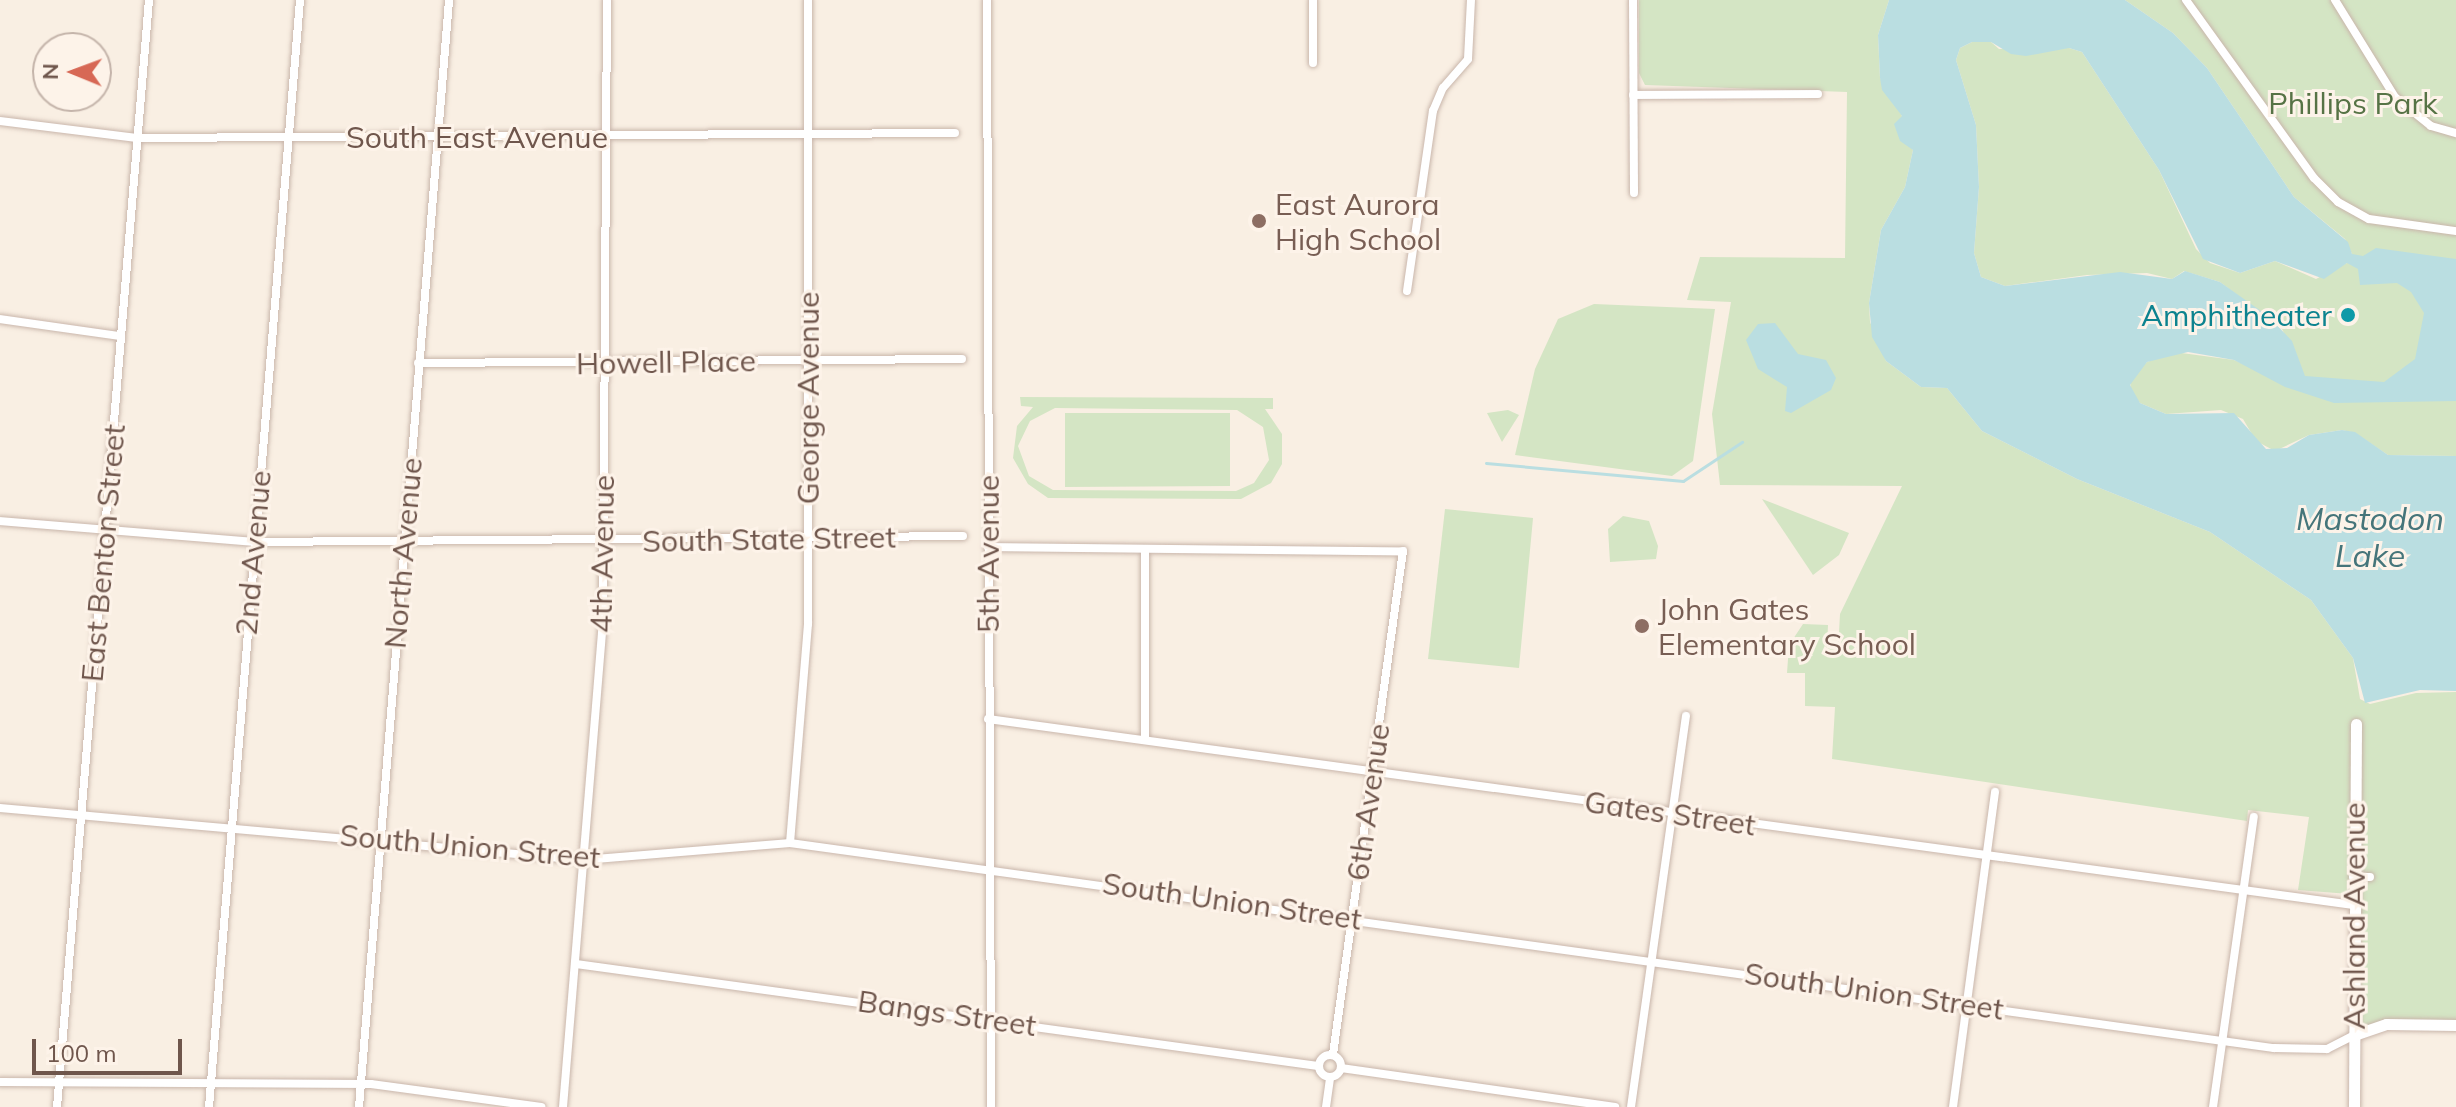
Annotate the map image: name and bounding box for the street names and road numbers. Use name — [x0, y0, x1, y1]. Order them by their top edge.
street label: South East Avenue — [346, 119, 608, 155]
street label: George Avenue — [790, 292, 826, 504]
street label: Howell Place — [576, 342, 756, 382]
street label: East Benton Street — [74, 423, 132, 683]
street label: North Avenue — [377, 456, 429, 650]
street label: 2nd Avenue — [228, 469, 278, 637]
street label: 4th Avenue — [583, 474, 621, 634]
street label: 5th Avenue — [970, 475, 1006, 633]
street label: South State Street — [642, 519, 896, 559]
street label: 6th Avenue — [1339, 721, 1397, 883]
street label: Gates Street — [1582, 783, 1758, 843]
street label: Ashland Avenue — [2336, 802, 2372, 1030]
street label: South Union Street — [338, 817, 602, 875]
street label: South Union Street — [1100, 865, 1364, 937]
street label: South Union Street — [1742, 955, 2006, 1027]
street label: Bangs Street — [855, 983, 1039, 1043]

